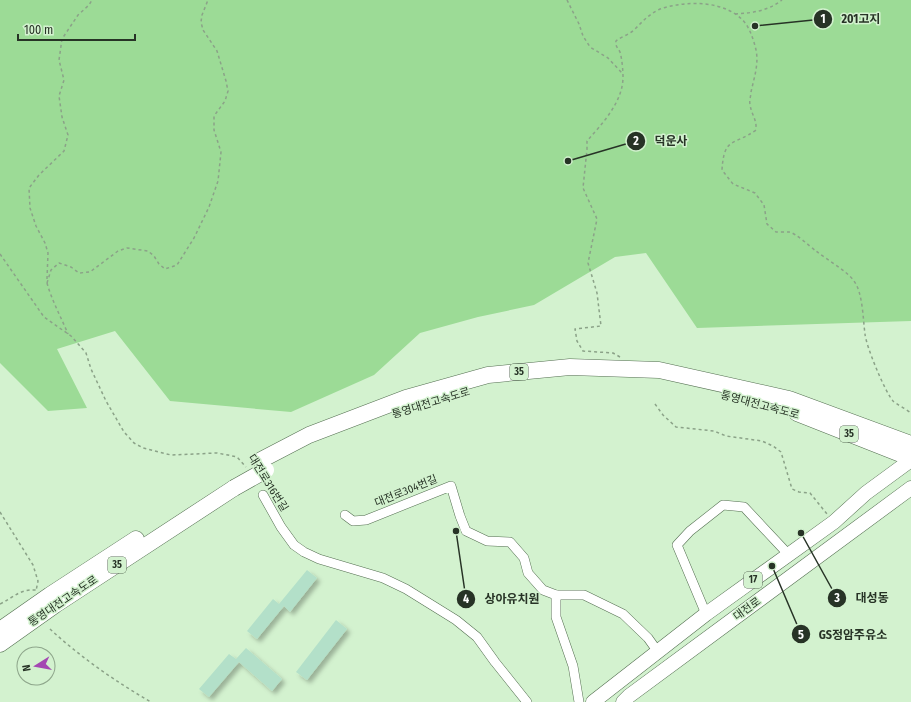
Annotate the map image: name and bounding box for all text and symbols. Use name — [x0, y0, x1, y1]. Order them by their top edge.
callout: 201고지 — [813, 7, 888, 31]
text: 1 — [820, 12, 826, 26]
text: 201고지 — [840, 12, 881, 26]
scale bar — [18, 16, 135, 42]
text: 100 m — [24, 23, 53, 37]
callout: 덕운사 — [626, 129, 696, 153]
text: 2 — [632, 134, 639, 148]
text: 덕운사 — [654, 134, 688, 148]
road number: 35 — [510, 364, 528, 380]
street label: 통영대전고속도로 — [390, 385, 472, 421]
street label: 통영대전고속도로 — [719, 388, 801, 422]
road number: 35 — [840, 426, 858, 442]
street label: 대전로316번길 — [245, 452, 291, 514]
street label: 대전로304번길 — [373, 472, 439, 510]
road number: 35 — [108, 557, 126, 573]
road number: 17 — [744, 572, 762, 588]
street label: 통영대전고속도로 — [26, 573, 100, 629]
callout: 대성동 — [827, 586, 896, 610]
callout: 상아유치원 — [456, 587, 547, 611]
text: 3 — [833, 591, 840, 605]
text: 대성동 — [855, 591, 889, 605]
text: 4 — [463, 592, 469, 606]
text: 상아유치원 — [484, 592, 540, 606]
street label: 대전로 — [731, 595, 763, 623]
callout: GS정암주유소 — [791, 622, 896, 646]
text: 5 — [798, 628, 804, 642]
text: GS정암주유소 — [819, 628, 887, 642]
north arrow — [16, 646, 56, 686]
text: N — [20, 663, 34, 672]

